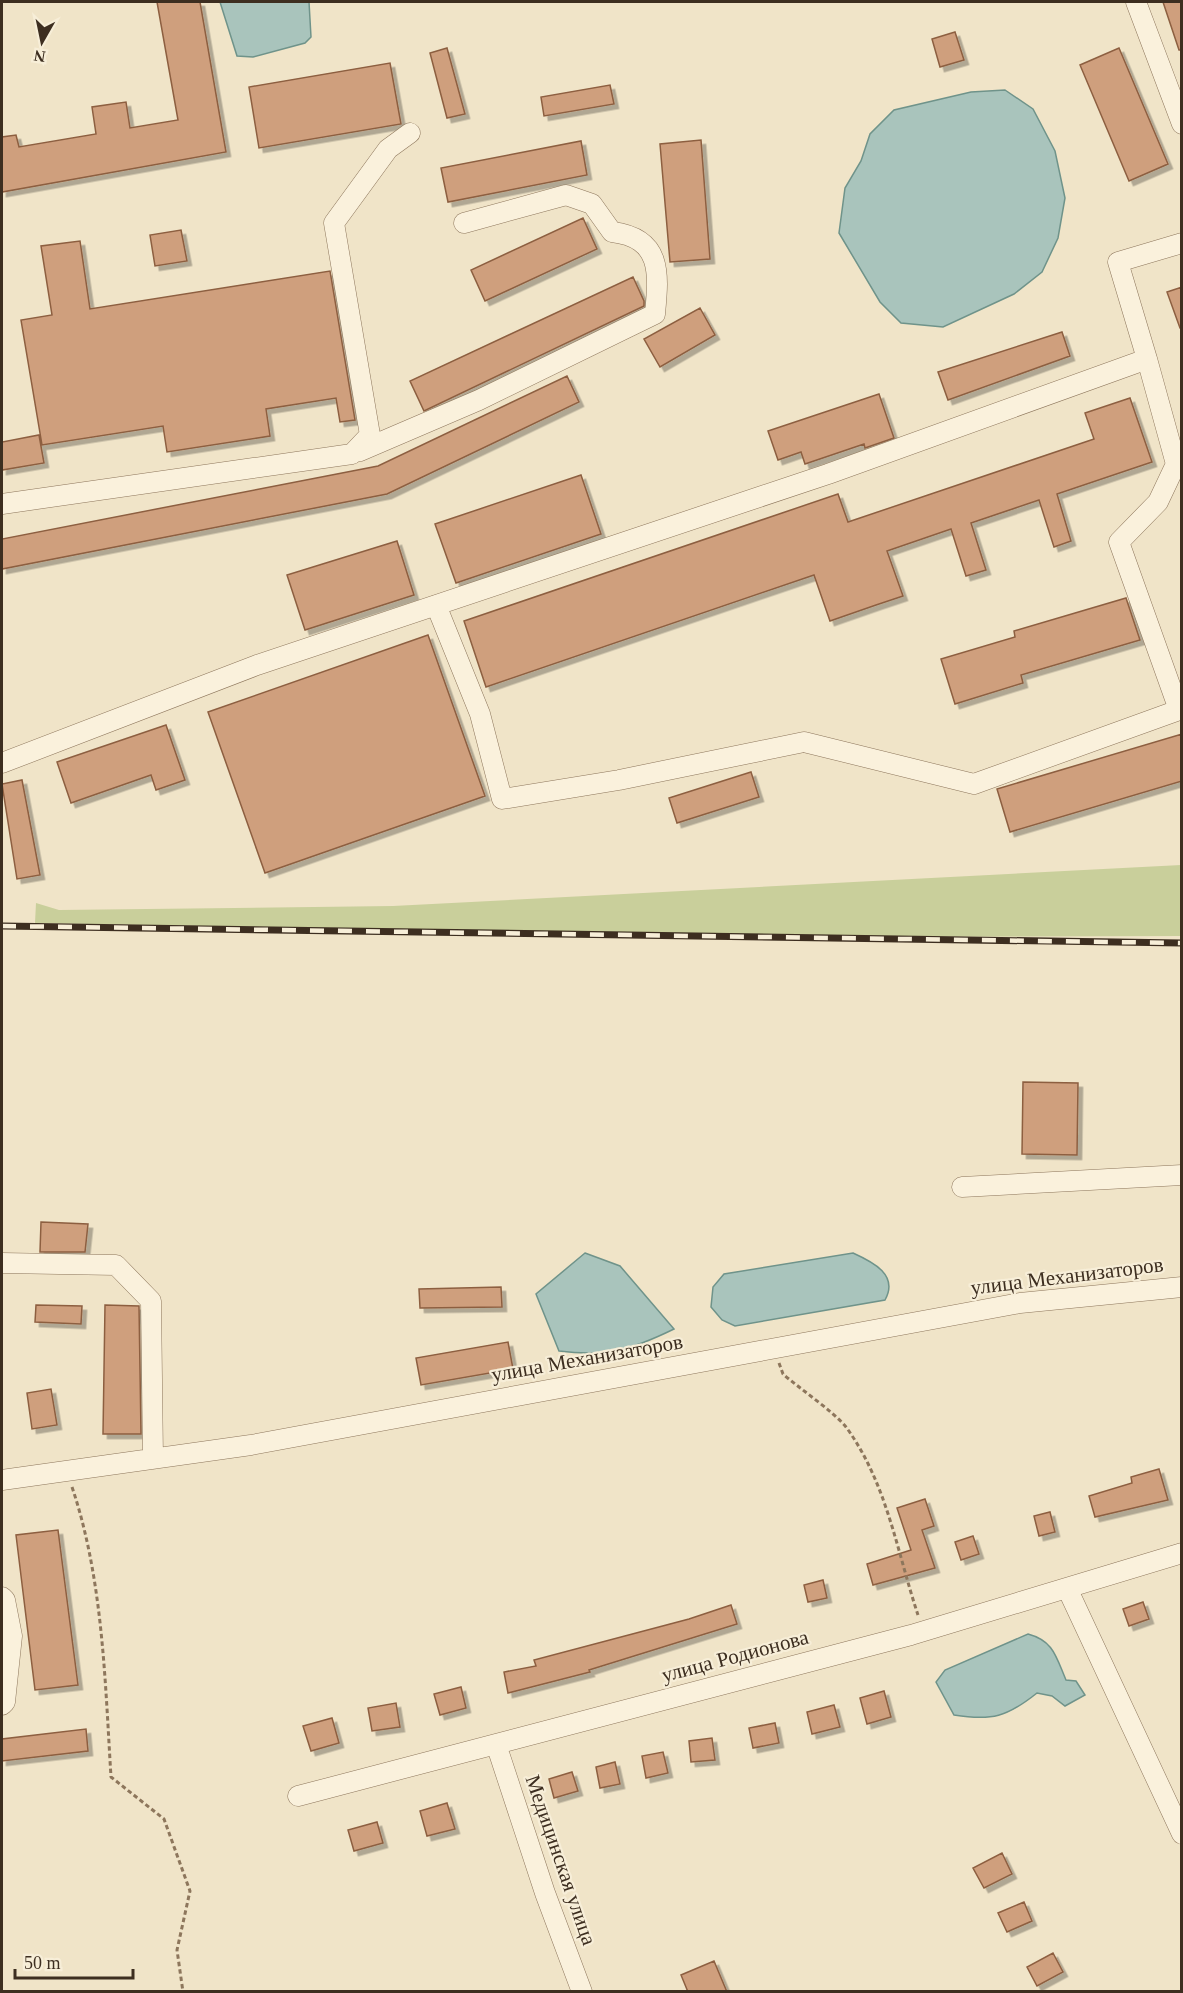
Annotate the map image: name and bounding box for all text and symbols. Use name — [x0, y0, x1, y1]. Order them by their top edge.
north arrow — [12, 12, 72, 72]
text: N — [32, 47, 47, 66]
street label: улица Механизаторов — [969, 1252, 1165, 1300]
street label: улица Механизаторов — [489, 1329, 685, 1387]
street label: улица Родионова — [659, 1625, 812, 1687]
street label: Медицинская улица — [521, 1772, 602, 1949]
scale bar — [15, 1942, 134, 1980]
text: 50 m — [24, 1953, 61, 1973]

